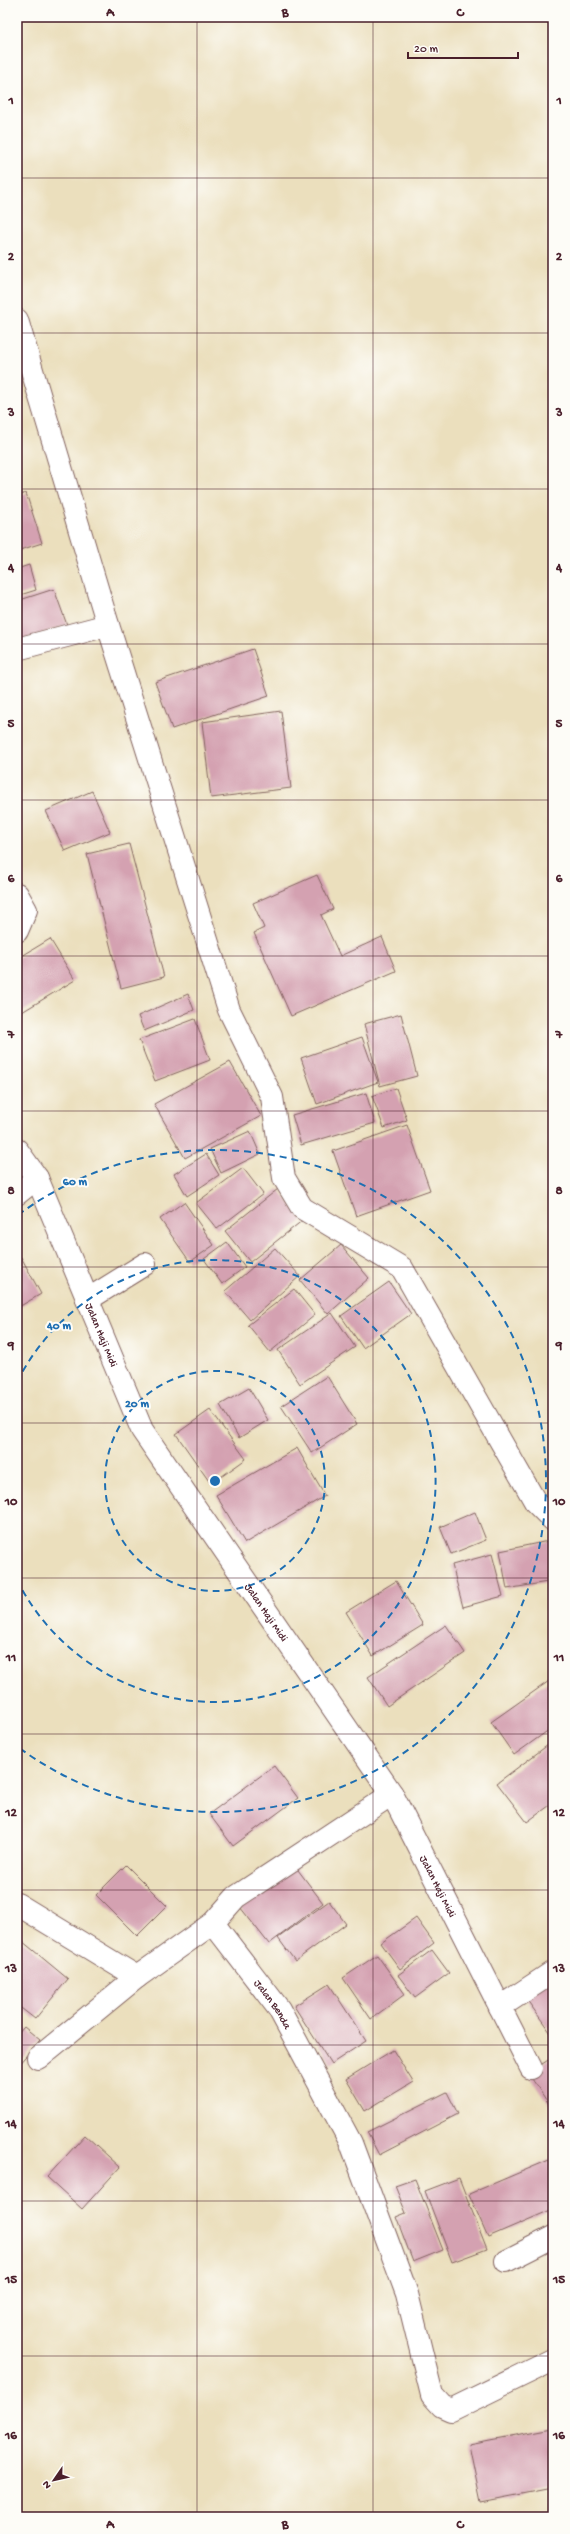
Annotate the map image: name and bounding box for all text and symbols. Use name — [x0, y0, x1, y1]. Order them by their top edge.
text: A — [105, 6, 115, 21]
text: B — [281, 6, 290, 21]
text: C — [455, 6, 465, 21]
scale bar — [408, 34, 518, 60]
text: 20 m — [414, 43, 439, 57]
text: 1 — [7, 94, 14, 109]
text: 1 — [555, 94, 562, 109]
text: 2 — [8, 250, 15, 265]
text: 2 — [556, 250, 563, 265]
text: 3 — [7, 406, 15, 421]
text: 3 — [555, 406, 563, 421]
text: 4 — [7, 561, 15, 576]
text: 4 — [555, 561, 563, 576]
text: 5 — [8, 717, 15, 732]
text: 5 — [556, 717, 563, 732]
text: 6 — [8, 872, 15, 887]
text: 6 — [556, 872, 563, 887]
text: 7 — [7, 1028, 16, 1043]
text: 7 — [555, 1028, 564, 1043]
text: 60 m — [63, 1176, 88, 1190]
text: 8 — [7, 1184, 15, 1199]
text: 8 — [555, 1184, 563, 1199]
street label: Jalan Haji Midi — [82, 1302, 119, 1369]
text: 40 m — [46, 1320, 71, 1334]
text: 9 — [7, 1339, 15, 1354]
text: 9 — [555, 1339, 563, 1354]
text: 20 m — [125, 1398, 150, 1412]
centre of rings — [208, 1474, 222, 1488]
text: 10 — [4, 1495, 18, 1510]
text: 10 — [552, 1495, 566, 1510]
street label: Jalan Haji Midi — [241, 1582, 289, 1644]
text: 11 — [5, 1651, 16, 1666]
text: 11 — [553, 1651, 564, 1666]
text: 12 — [4, 1806, 17, 1821]
text: 12 — [552, 1806, 565, 1821]
street label: Jalan Haji Midi — [416, 1854, 458, 1920]
text: 13 — [4, 1962, 17, 1977]
text: 13 — [552, 1962, 565, 1977]
street label: Jalan Benda — [251, 1978, 293, 2032]
text: 14 — [4, 2117, 18, 2132]
text: 14 — [552, 2117, 566, 2132]
text: 15 — [4, 2273, 17, 2288]
text: 15 — [552, 2273, 565, 2288]
text: 16 — [4, 2429, 17, 2444]
text: 16 — [552, 2429, 565, 2444]
north arrow — [34, 2460, 74, 2500]
text: N — [40, 2478, 54, 2491]
text: A — [105, 2518, 115, 2533]
text: B — [281, 2518, 290, 2533]
text: C — [455, 2518, 465, 2533]

